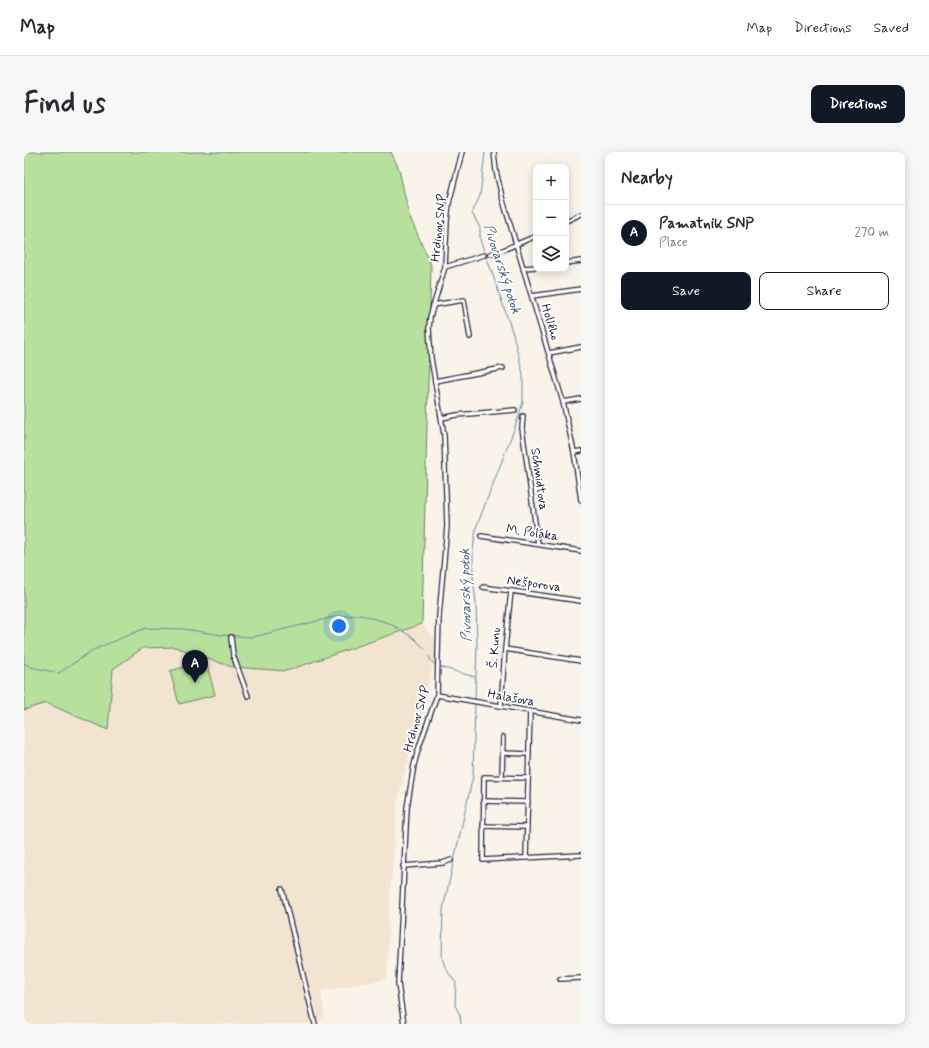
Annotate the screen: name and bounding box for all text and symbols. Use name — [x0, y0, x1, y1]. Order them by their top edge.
text: Map — [20, 15, 55, 40]
text: Map — [746, 19, 772, 37]
text: Directions — [794, 19, 852, 37]
text: Saved — [874, 19, 909, 37]
button: Directions — [811, 85, 905, 123]
text: Find us — [24, 86, 105, 123]
map controls — [533, 164, 569, 272]
button: + — [533, 164, 569, 200]
text: Nearby — [621, 167, 673, 189]
street label: Hrdinov SNP — [427, 193, 451, 263]
button: − — [533, 200, 569, 236]
text: Pamatnik SNP — [659, 214, 754, 234]
water label: Pivovarský potok — [479, 222, 525, 316]
text: A — [630, 224, 638, 241]
text: 270 m — [854, 224, 889, 241]
text: Place — [659, 234, 688, 251]
button: layers — [533, 236, 569, 272]
button: Save — [621, 272, 751, 310]
button: Share — [759, 272, 889, 310]
street label: Hollého — [536, 302, 564, 343]
street label: Schmidtova — [526, 447, 552, 512]
street label: M. Poláka — [505, 521, 559, 545]
water label: Pivovarský potok — [456, 548, 476, 642]
street label: Nešporova — [506, 572, 562, 596]
your location — [329, 616, 349, 636]
street label: Š. Kunu — [485, 627, 505, 669]
pin: A — [182, 650, 208, 683]
street label: Hrdinov SNP — [399, 683, 435, 754]
street label: Halašova — [486, 686, 536, 711]

